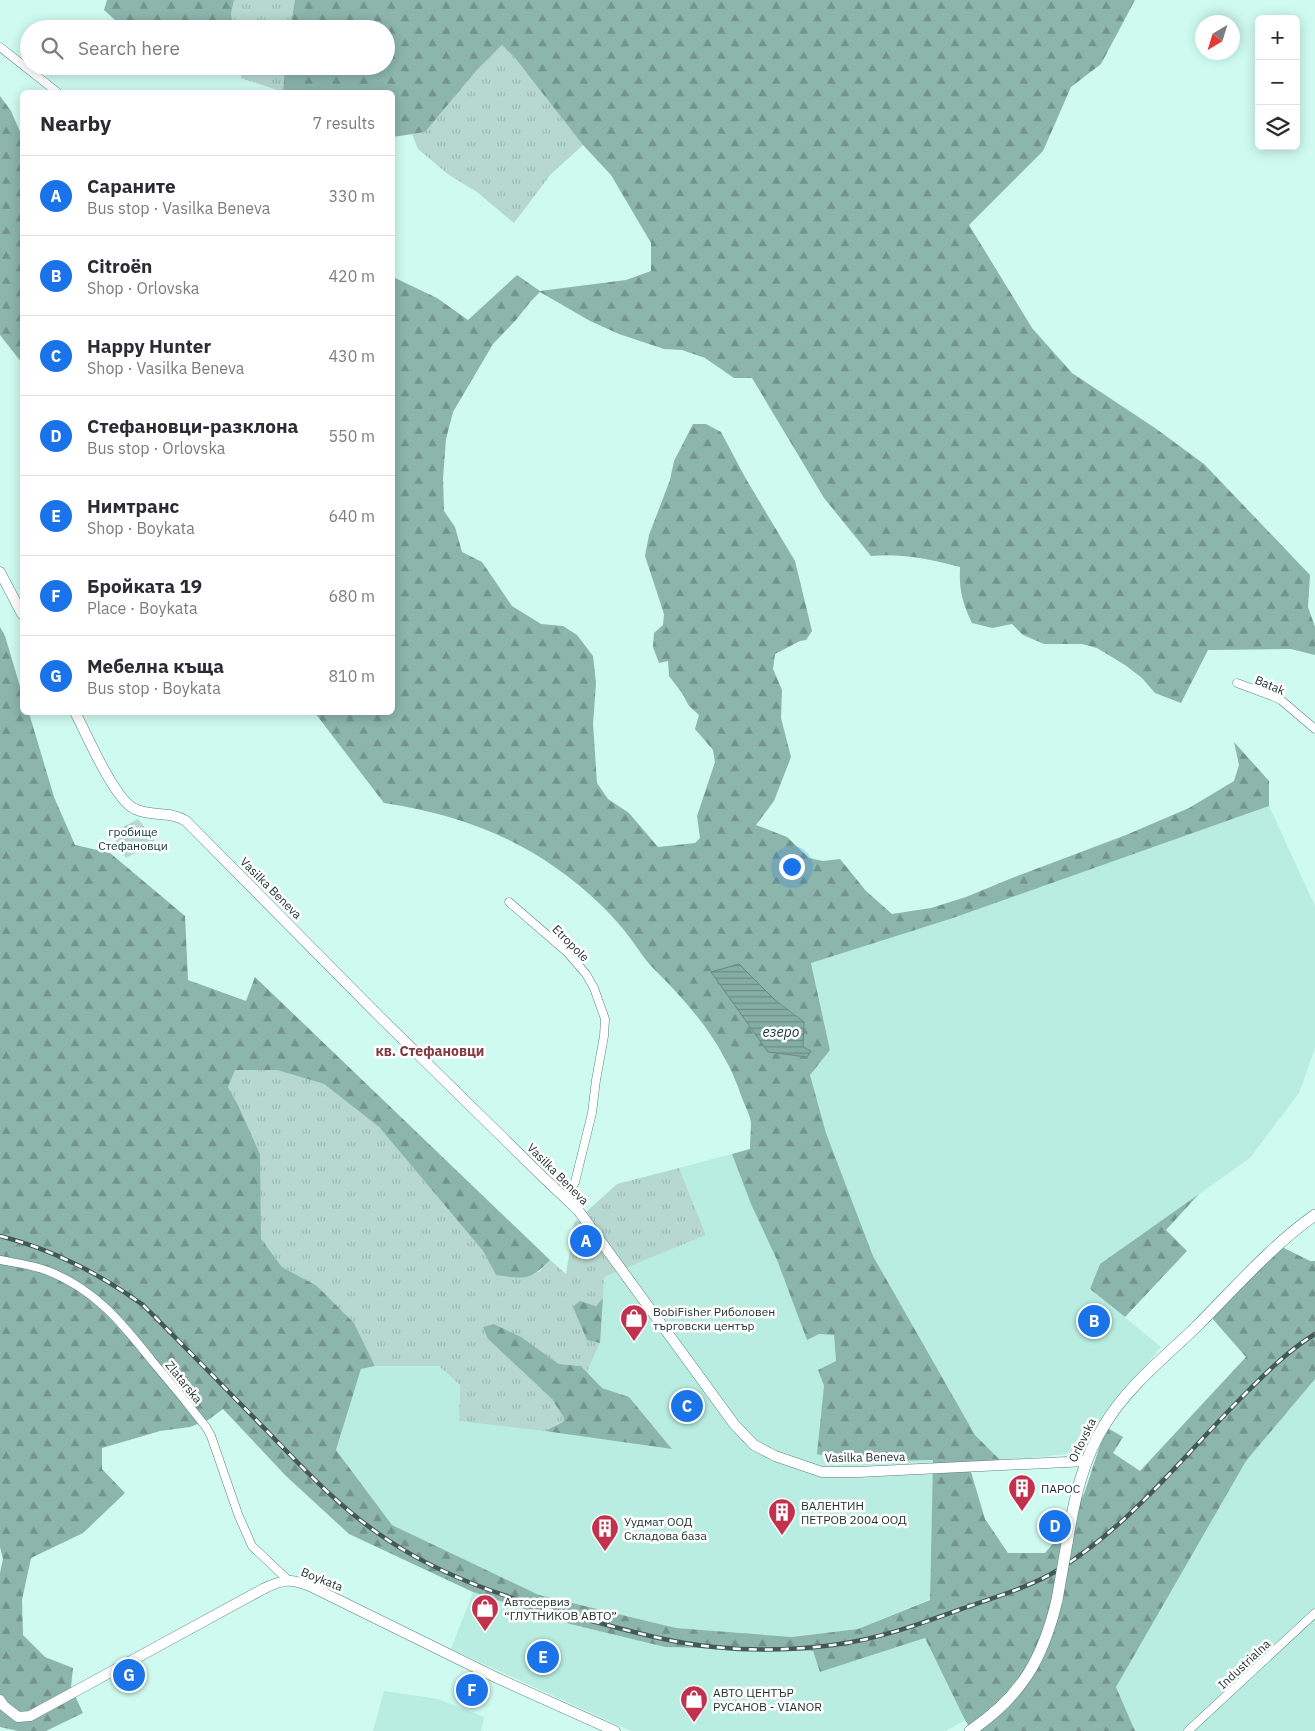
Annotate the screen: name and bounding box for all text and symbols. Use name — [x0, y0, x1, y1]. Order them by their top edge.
north arrow — [1195, 15, 1240, 60]
map controls — [1255, 15, 1300, 150]
button: + — [1255, 15, 1300, 60]
search box — [20, 20, 395, 75]
icon: search — [38, 34, 66, 62]
text: Search here — [78, 36, 180, 60]
button: − — [1255, 60, 1300, 105]
button: layers — [1255, 105, 1300, 150]
text: Nearby — [40, 109, 111, 137]
text: 7 results — [312, 113, 375, 133]
text: Сараните — [87, 174, 176, 198]
text: A — [51, 186, 61, 206]
text: 330 m — [328, 186, 375, 206]
text: Bus stop · Vasilka Beneva — [87, 198, 270, 218]
text: Citroën — [87, 254, 152, 278]
text: B — [51, 266, 61, 286]
text: 420 m — [328, 266, 375, 286]
text: Shop · Orlovska — [87, 278, 199, 298]
text: Happy Hunter — [87, 334, 211, 358]
text: C — [51, 346, 61, 366]
text: 430 m — [328, 346, 375, 366]
text: Shop · Vasilka Beneva — [87, 358, 244, 378]
text: Стефановци-разклона — [87, 414, 298, 438]
text: D — [50, 426, 62, 446]
text: 550 m — [328, 426, 375, 446]
text: Bus stop · Orlovska — [87, 438, 225, 458]
text: Нимтранс — [87, 494, 179, 518]
text: E — [51, 506, 61, 526]
text: 640 m — [328, 506, 375, 526]
text: Shop · Boykata — [87, 518, 195, 538]
text: Бройката 19 — [87, 574, 202, 598]
text: F — [51, 586, 61, 606]
text: 680 m — [328, 586, 375, 606]
text: Place · Boykata — [87, 598, 197, 618]
text: Мебелна къща — [87, 654, 224, 678]
text: G — [50, 666, 62, 686]
text: 810 m — [328, 666, 375, 686]
street label: Batak — [1253, 672, 1288, 698]
text: Bus stop · Boykata — [87, 678, 221, 698]
park label: гробище Стефановци — [98, 824, 168, 853]
street label: Vasilka Beneva — [237, 854, 305, 922]
your location — [779, 854, 805, 880]
street label: Etropole — [549, 921, 593, 965]
water label: езеро — [763, 1023, 800, 1041]
district label: кв. Стефановци — [376, 1042, 484, 1060]
street label: Vasilka Beneva — [524, 1140, 592, 1208]
pin: A — [570, 1222, 602, 1260]
pin: B — [1078, 1302, 1110, 1340]
shop icon: BobiFisher Риболовен търговски център — [619, 1303, 649, 1342]
place label: BobiFisher Риболовен търговски център — [653, 1304, 775, 1333]
street label: Zlatarska — [162, 1358, 206, 1407]
pin: C — [671, 1387, 703, 1425]
street label: Orlovska — [1065, 1415, 1099, 1465]
street label: Vasilka Beneva — [824, 1449, 906, 1465]
building icon: ПАРОС — [1007, 1473, 1037, 1512]
place label: ПАРОС — [1041, 1481, 1081, 1496]
building icon: ВАЛЕНТИН ПЕТРОВ 2004 ООД — [767, 1497, 797, 1536]
place label: ВАЛЕНТИН ПЕТРОВ 2004 ООД — [801, 1498, 907, 1527]
pin: D — [1039, 1507, 1071, 1545]
building icon: Уудмат ООД Складова база — [590, 1513, 620, 1552]
place label: Уудмат ООД Складова база — [624, 1514, 707, 1543]
street label: Boykata — [299, 1564, 346, 1594]
shop icon: Автосервиз “ГЛУТНИКОВ АВТО” — [470, 1593, 500, 1632]
place label: Автосервиз “ГЛУТНИКОВ АВТО” — [504, 1594, 617, 1623]
street label: Industrialna — [1215, 1636, 1274, 1692]
pin: E — [527, 1638, 559, 1676]
pin: G — [113, 1656, 145, 1694]
pin: F — [456, 1671, 488, 1709]
shop icon: АВТО ЦЕНТЪР РУСАНОВ - VIANOR — [679, 1684, 709, 1723]
place label: АВТО ЦЕНТЪР РУСАНОВ - VIANOR — [713, 1685, 822, 1714]

